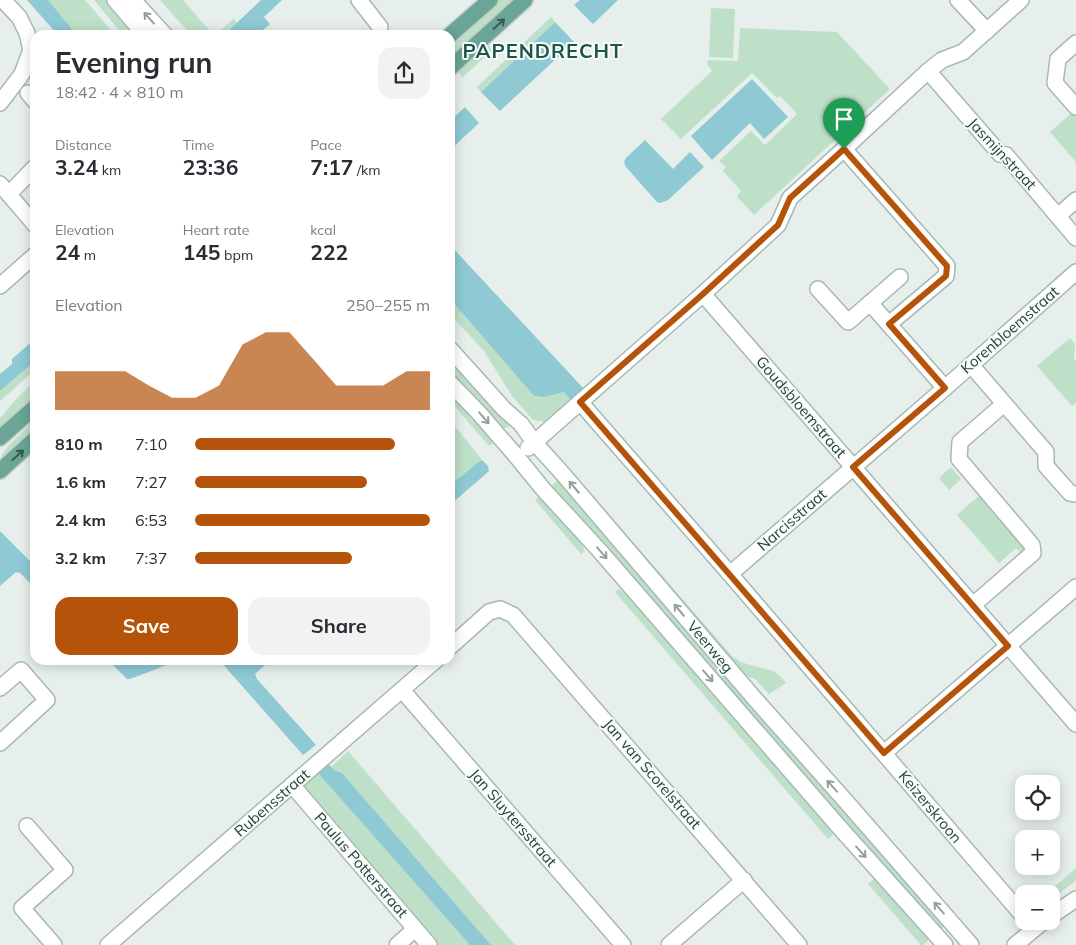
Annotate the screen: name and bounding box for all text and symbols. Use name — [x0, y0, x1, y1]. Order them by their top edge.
one-way arrow — [143, 11, 155, 24]
one-way arrow — [492, 18, 505, 29]
district label: PAPENDRECHT — [463, 38, 623, 63]
text: Evening run — [55, 45, 212, 80]
button: share — [378, 47, 430, 99]
text: 18:42 · 4 × 810 m — [55, 82, 184, 102]
pin — [823, 98, 865, 149]
icon: arrive — [830, 105, 858, 133]
street label: Jasmijnstraat — [964, 114, 1041, 194]
text: Distance — [55, 136, 112, 154]
text: Time — [183, 136, 214, 154]
text: Pace — [310, 136, 342, 154]
text: 3.24 — [55, 154, 98, 180]
text: 23:36 — [183, 154, 238, 180]
text: 7:17 — [310, 154, 353, 180]
text: km — [98, 161, 121, 179]
text: /km — [353, 161, 380, 179]
text: Elevation — [55, 221, 114, 239]
text: Heart rate — [183, 221, 249, 239]
text: kcal — [310, 221, 336, 239]
text: 24 — [55, 239, 80, 265]
text: 145 — [183, 239, 220, 265]
text: 222 — [310, 239, 348, 265]
text: m — [80, 246, 96, 264]
text: bpm — [220, 246, 253, 264]
street label: Korenbloemstraat — [957, 282, 1063, 377]
text: Elevation — [55, 295, 123, 315]
text: 250–255 m — [346, 295, 430, 315]
street label: Goudsbloemstraat — [752, 352, 851, 461]
one-way arrow — [478, 411, 489, 424]
text: 810 m — [55, 434, 103, 454]
text: 7:10 — [135, 434, 167, 454]
one-way arrow — [11, 449, 24, 461]
text: 1.6 km — [55, 472, 106, 492]
text: 7:27 — [135, 472, 167, 492]
one-way arrow — [568, 480, 580, 493]
street label: Narcisstraat — [753, 484, 830, 555]
text: 2.4 km — [55, 510, 106, 530]
text: 6:53 — [135, 510, 167, 530]
one-way arrow — [596, 547, 608, 560]
text: 3.2 km — [55, 548, 106, 568]
text: 7:37 — [135, 548, 167, 568]
button: Save — [55, 597, 238, 655]
button: Share — [248, 597, 430, 655]
one-way arrow — [674, 604, 685, 617]
street label: Veerweg — [683, 617, 738, 677]
one-way arrow — [703, 670, 714, 683]
street label: Jan van Scorelstraat — [599, 715, 705, 833]
street label: Rubensstraat — [230, 765, 313, 841]
street label: Jan Sluytersstraat — [466, 765, 561, 871]
street label: Keizerskroon — [895, 767, 966, 847]
map controls — [1015, 775, 1060, 930]
button: locate — [1015, 775, 1060, 820]
one-way arrow — [826, 779, 838, 792]
street label: Paulus Potterstraat — [310, 808, 412, 921]
button: + — [1015, 830, 1060, 875]
one-way arrow — [855, 845, 867, 858]
button: − — [1015, 885, 1060, 930]
one-way arrow — [933, 902, 944, 915]

